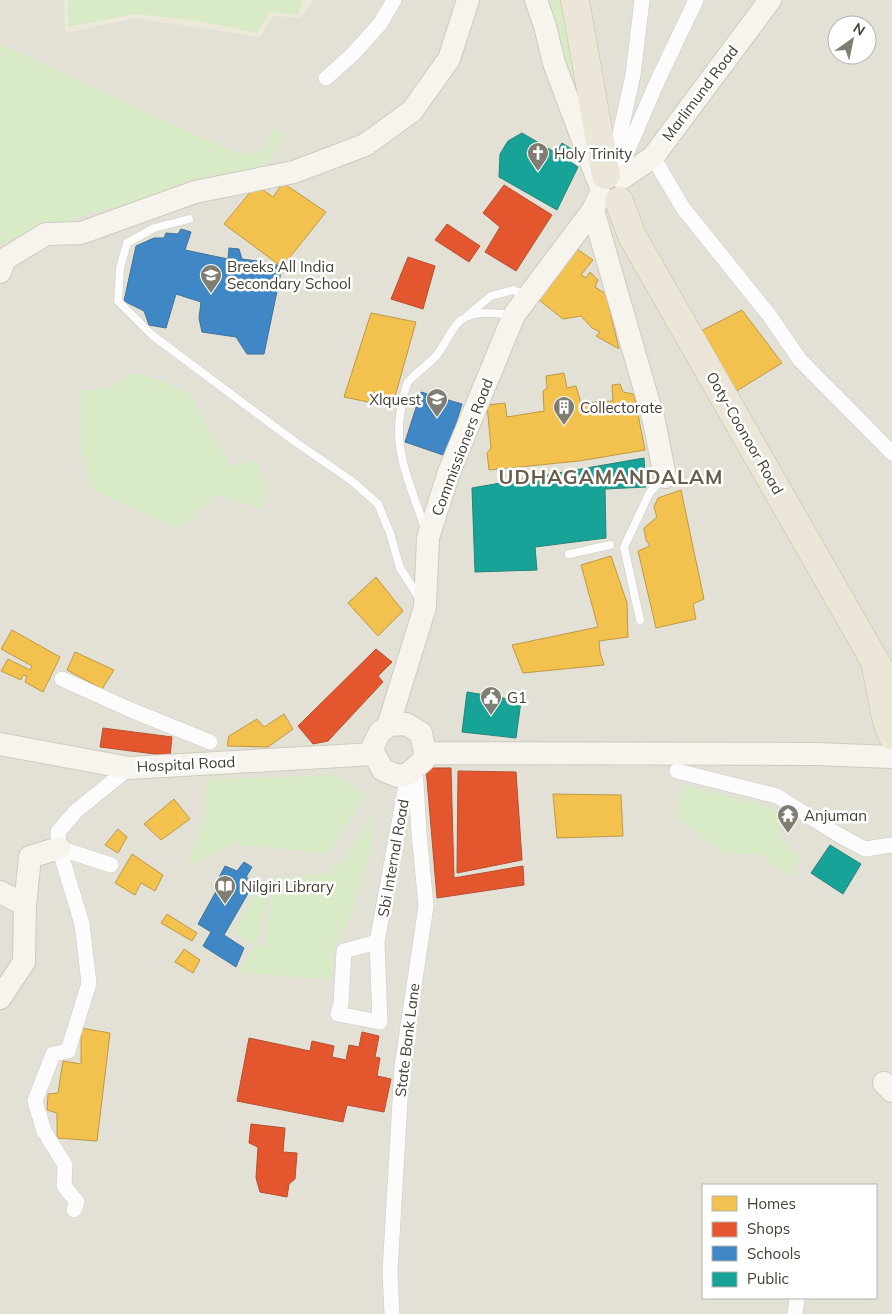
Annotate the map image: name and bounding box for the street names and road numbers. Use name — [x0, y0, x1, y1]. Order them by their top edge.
street label: Marlimund Road — [658, 41, 742, 145]
street label: Ooty-Coonoor Road — [702, 368, 788, 498]
street label: Commissioners Road — [427, 376, 497, 518]
street label: Hospital Road — [136, 752, 236, 776]
street label: Sbi Internal Road — [373, 798, 413, 918]
street label: State Bank Lane — [391, 982, 423, 1098]

